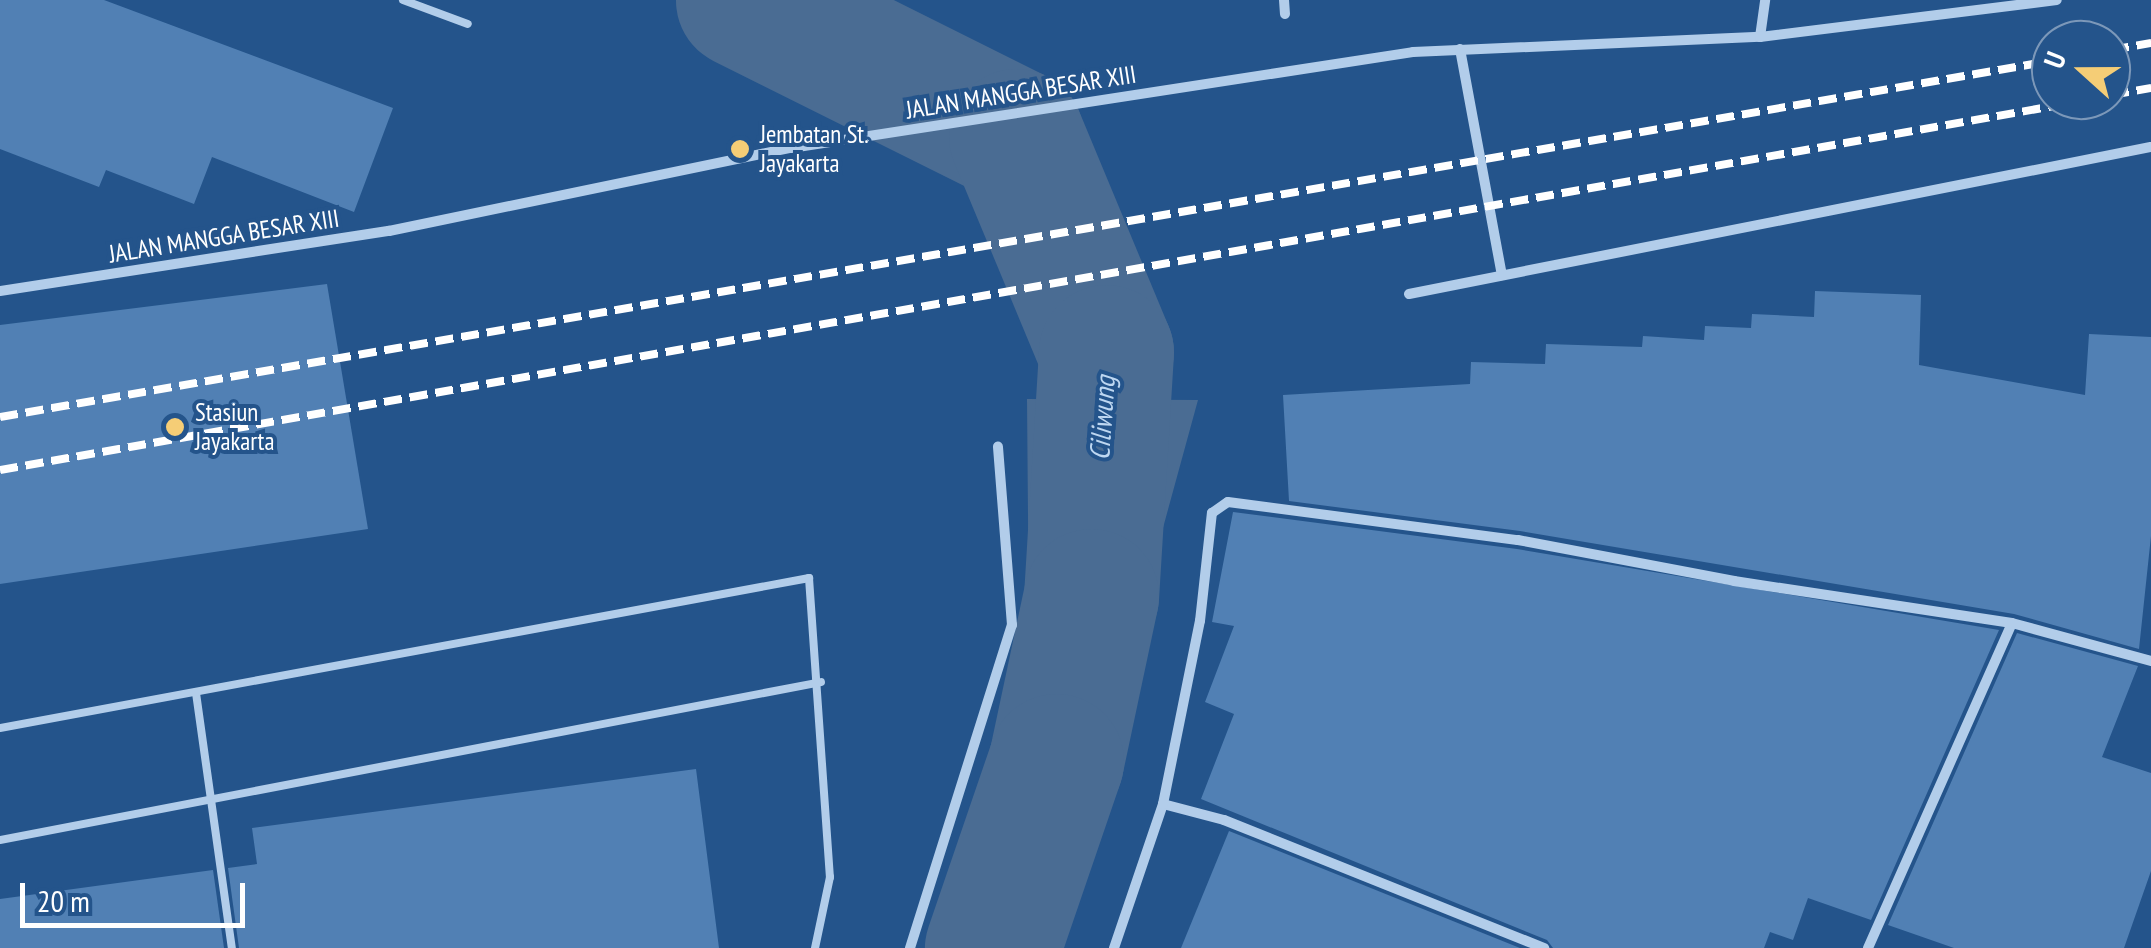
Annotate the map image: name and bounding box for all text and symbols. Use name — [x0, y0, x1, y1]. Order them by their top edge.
north arrow — [2031, 20, 2131, 120]
text: U — [2035, 46, 2074, 73]
street label: JALAN MANGGA BESAR XIII — [903, 59, 1139, 125]
place label: Jembatan St. Jayakarta — [760, 120, 869, 179]
marker: Jembatan St. Jayakarta — [729, 138, 751, 160]
street label: JALAN MANGGA BESAR XIII — [106, 203, 342, 269]
water label: Ciliwung — [1082, 375, 1122, 461]
place label: Stasiun Jayakarta — [195, 398, 274, 457]
marker: Stasiun Jayakarta — [164, 416, 186, 438]
scale bar — [25, 863, 250, 925]
text: 20 m — [37, 881, 90, 920]

